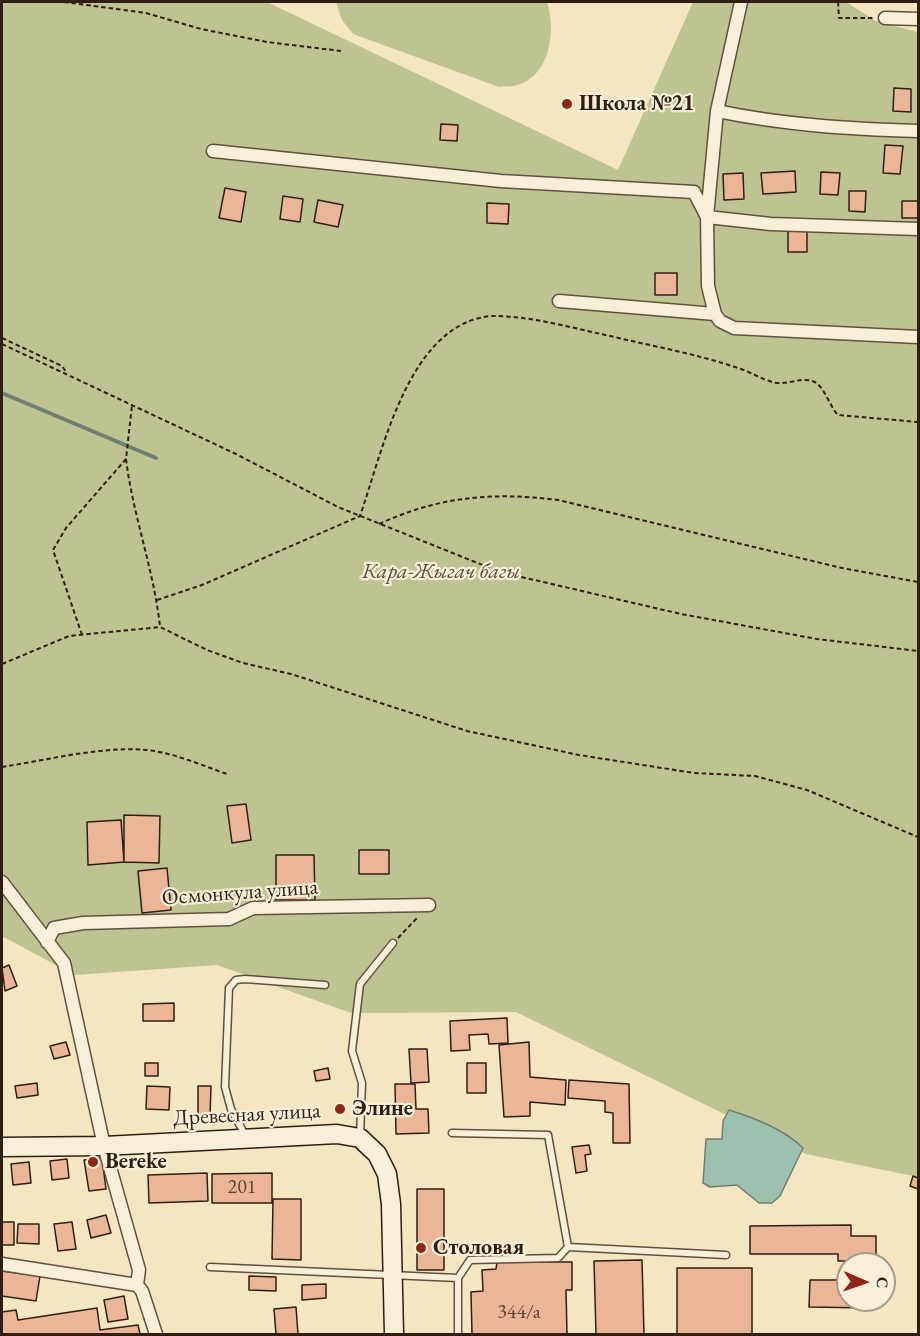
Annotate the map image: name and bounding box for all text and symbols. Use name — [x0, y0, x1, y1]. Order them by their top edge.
place label: Школа №21 — [579, 91, 694, 117]
marker: Школа №21 — [560, 97, 574, 111]
park label: Кара-Жыгач багы — [362, 559, 520, 585]
street label: Осмонкула улица — [161, 874, 319, 912]
place label: Элине — [352, 1096, 413, 1122]
street label: Древесная улица — [173, 1098, 321, 1132]
marker: Элине — [333, 1102, 347, 1116]
place label: Bereke — [105, 1149, 167, 1175]
marker: Bereke — [86, 1155, 100, 1169]
house number: 201 — [228, 1176, 256, 1200]
place label: Столовая — [433, 1235, 524, 1261]
marker: Столовая — [414, 1241, 428, 1255]
north arrow — [836, 1252, 896, 1312]
text: С — [872, 1277, 893, 1289]
house number: 344/а — [497, 1301, 541, 1325]

